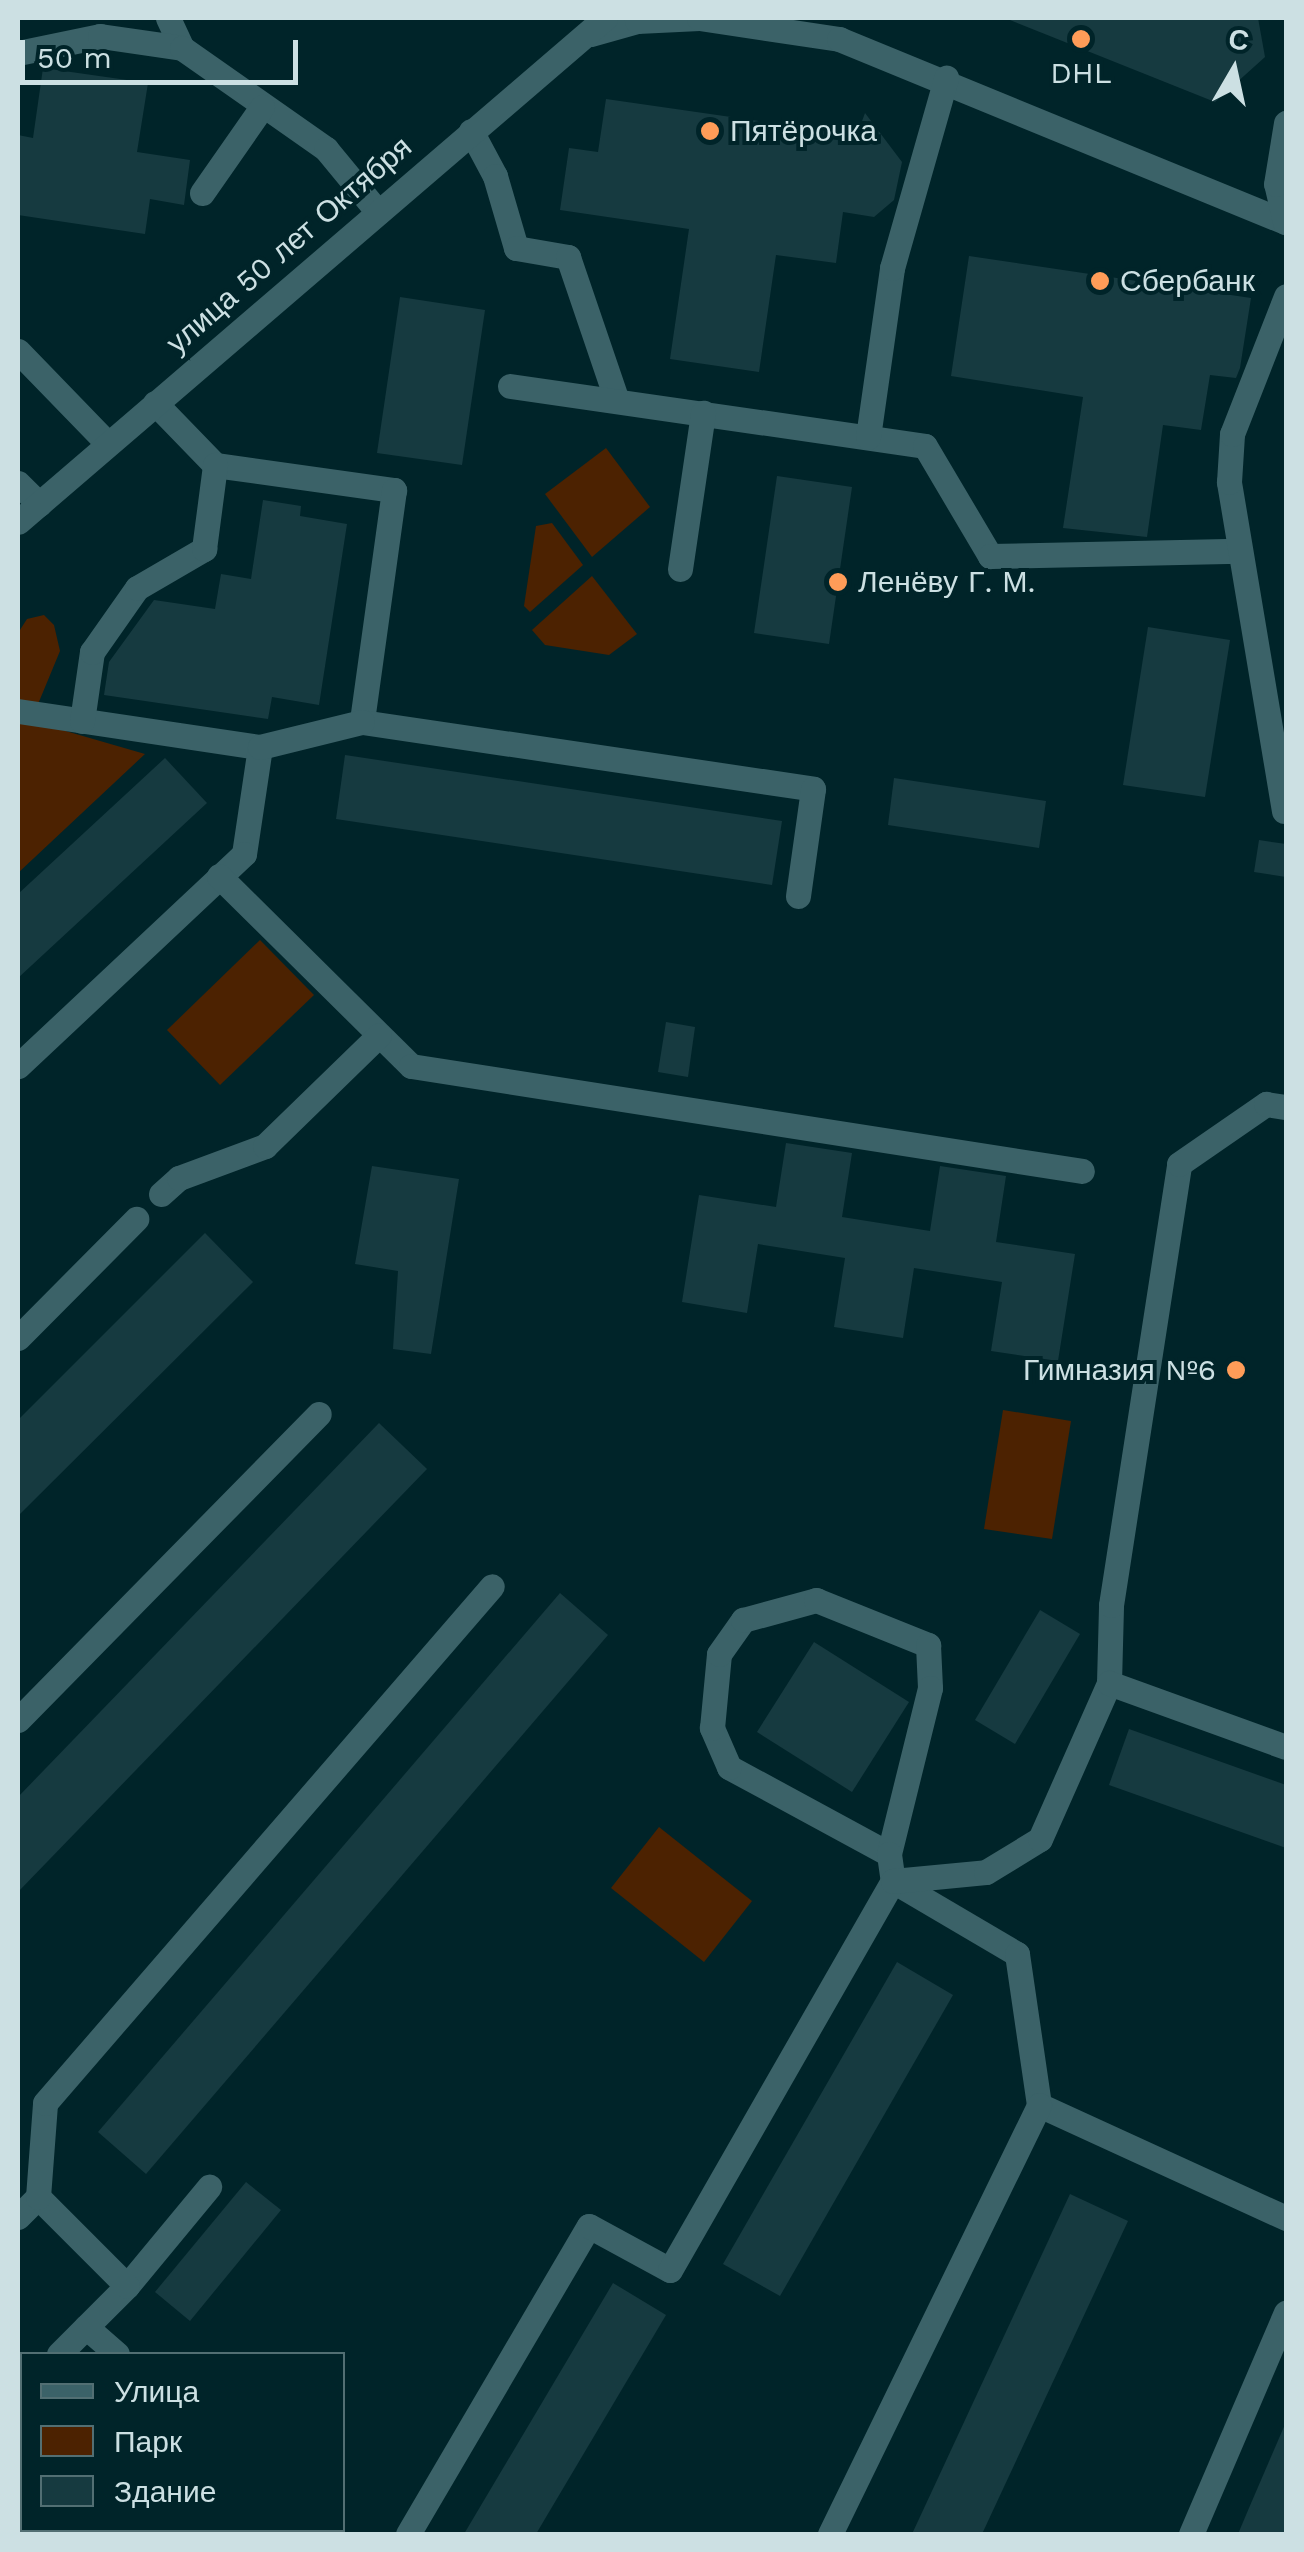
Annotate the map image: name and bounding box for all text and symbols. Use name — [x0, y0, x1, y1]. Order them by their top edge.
scale bar — [25, 20, 302, 82]
north arrow — [1184, 20, 1284, 120]
text: С — [1226, 22, 1251, 58]
marker: DHL — [1070, 28, 1092, 50]
text: 50 m — [37, 40, 112, 75]
place label: DHL — [1050, 55, 1112, 91]
place label: Пятёрочка — [730, 113, 877, 149]
marker: Пятёрочка — [699, 120, 721, 142]
street label: улица 50 лет Октября — [159, 129, 419, 361]
place label: Сбербанк — [1120, 263, 1255, 299]
marker: Сбербанк — [1089, 270, 1111, 292]
place label: Ленёву Г. М. — [858, 564, 1036, 600]
marker: Ленёву Г. М. — [827, 571, 849, 593]
place label: Гимназия №6 — [1023, 1352, 1216, 1388]
marker: Гимназия №6 — [1225, 1359, 1247, 1381]
legend — [20, 2352, 345, 2532]
text: Улица — [114, 2374, 199, 2409]
text: Парк — [114, 2424, 182, 2459]
text: Здание — [114, 2474, 216, 2509]

